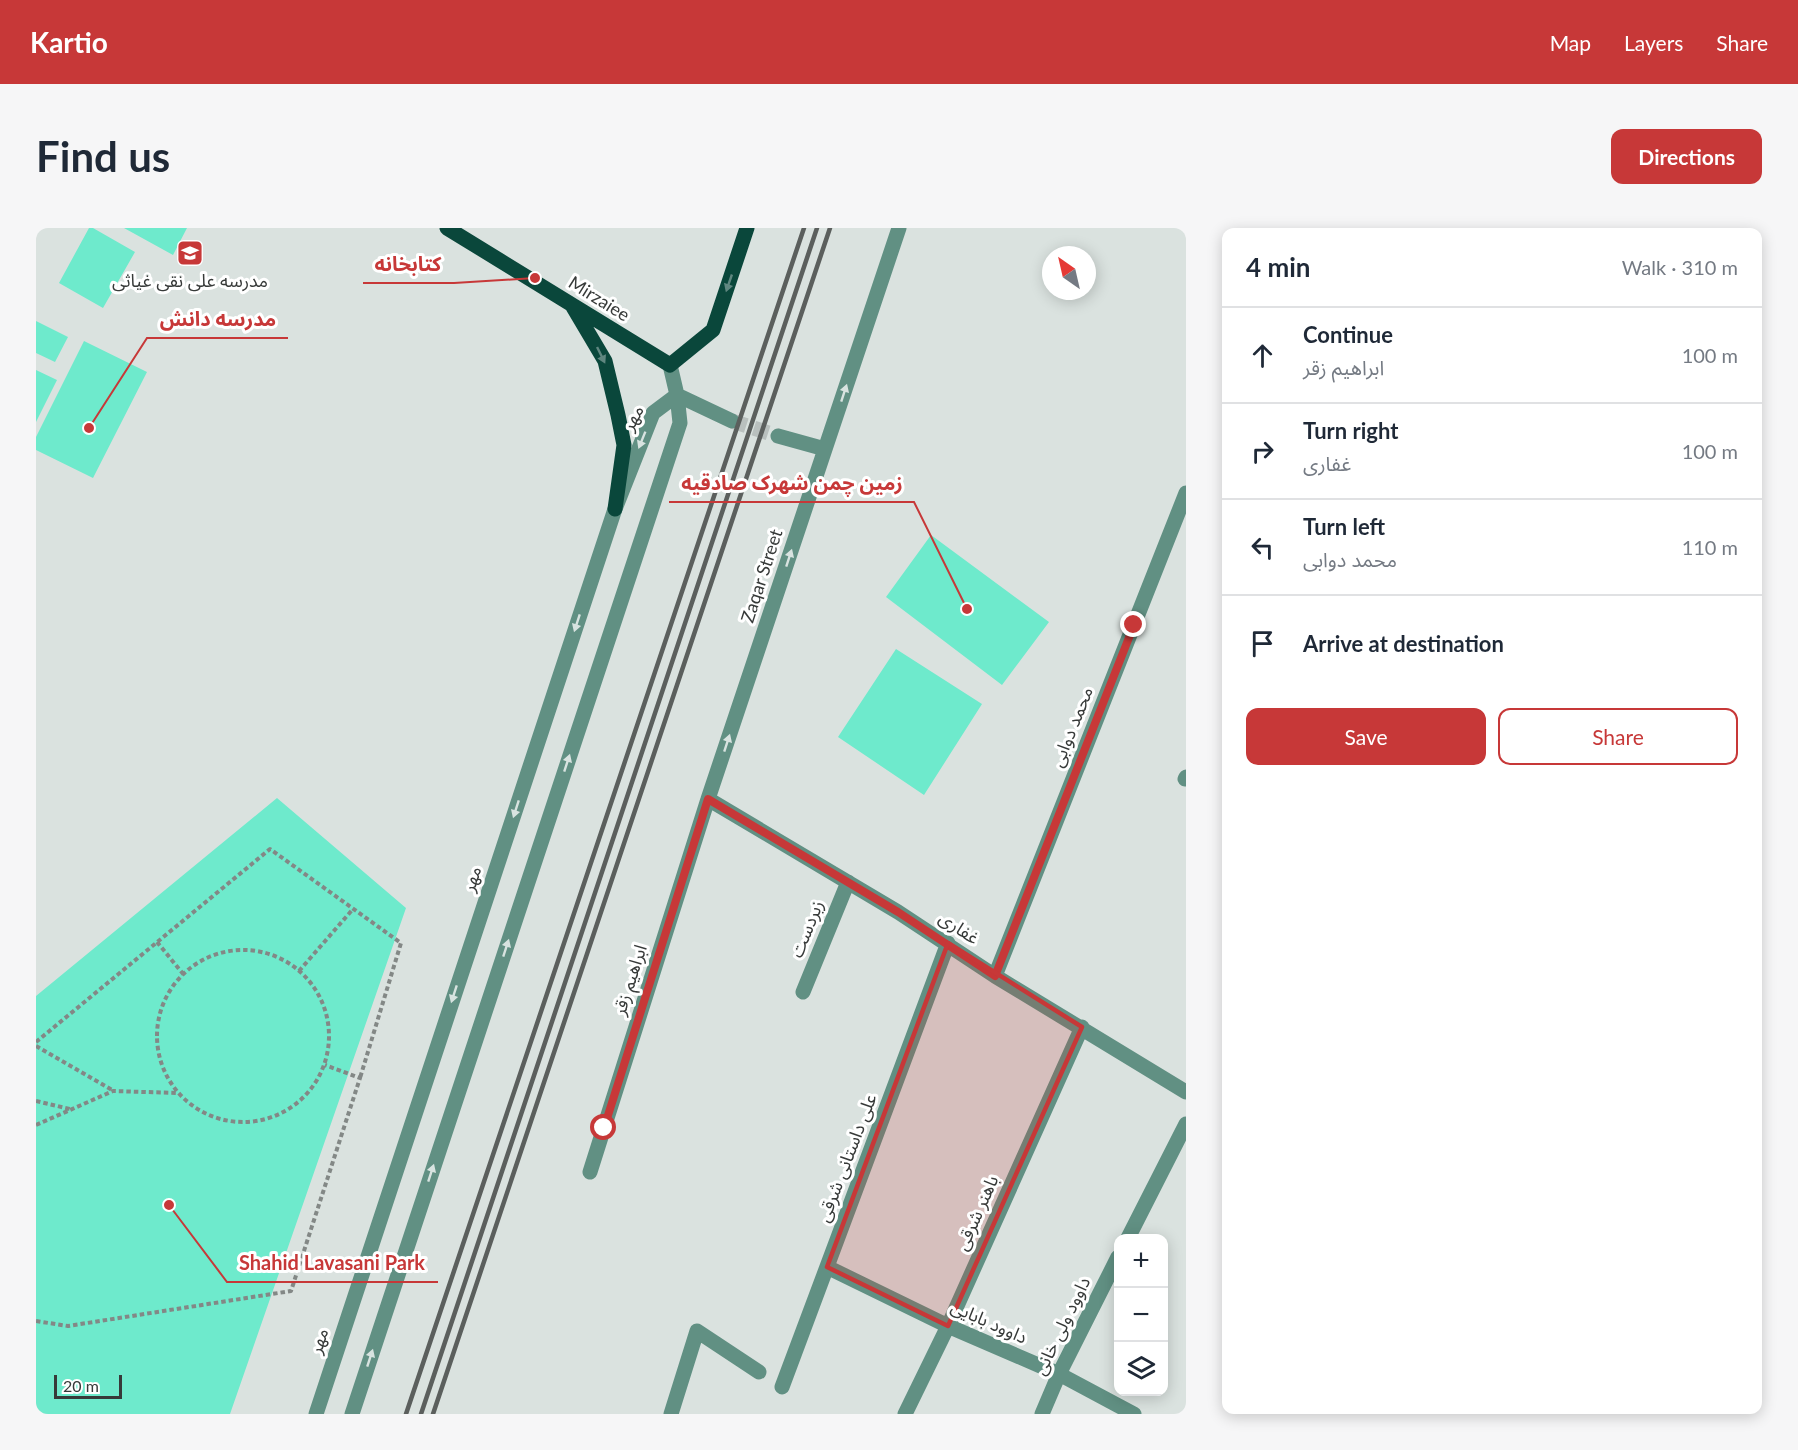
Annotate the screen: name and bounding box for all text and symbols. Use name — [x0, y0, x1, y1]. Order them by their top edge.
text: Kartio — [30, 25, 108, 59]
text: Map — [1550, 30, 1591, 55]
text: Layers — [1624, 30, 1683, 55]
text: Share — [1716, 30, 1768, 55]
button: Directions — [1611, 129, 1762, 184]
text: Find us — [36, 131, 170, 181]
school or university icon: مدرسه علی نقی غیاثی — [175, 238, 205, 268]
callout: کتابخانه — [363, 245, 454, 283]
north arrow — [1042, 246, 1096, 300]
text: کتابخانه — [375, 251, 442, 276]
text: 4 min — [1246, 251, 1310, 283]
text: Walk · 310 m — [1622, 255, 1738, 279]
place label: مدرسه علی نقی غیاثی — [112, 269, 268, 292]
street label: Mirzaiee — [565, 271, 634, 325]
one-way arrow — [723, 274, 733, 292]
callout: مدرسه دانش — [147, 300, 288, 338]
text: مدرسه دانش — [160, 306, 276, 331]
text: Continue — [1303, 321, 1393, 348]
icon: ahead — [1246, 339, 1279, 372]
text: 100 m — [1682, 343, 1738, 367]
one-way arrow — [596, 346, 605, 363]
text: ابراهیم زقر — [1303, 355, 1384, 379]
one-way arrow — [840, 384, 849, 402]
street label: مهر — [616, 401, 649, 435]
text: Turn right — [1303, 417, 1398, 444]
one-way arrow — [637, 431, 646, 449]
icon: right — [1246, 435, 1279, 468]
text: 100 m — [1682, 439, 1738, 463]
text: غفاری — [1303, 451, 1351, 475]
callout: زمین چمن شهرک صادقیه — [669, 464, 914, 502]
text: زمین چمن شهرک صادقیه — [681, 470, 903, 497]
text: Turn left — [1303, 513, 1385, 540]
street label: Zaqar Street — [736, 526, 787, 625]
icon: left — [1246, 531, 1279, 564]
text: 110 m — [1682, 535, 1738, 559]
text: محمد دوابی — [1303, 547, 1397, 571]
one-way arrow — [784, 549, 794, 567]
route end — [1120, 611, 1146, 637]
one-way arrow — [571, 615, 581, 633]
icon: arrive — [1246, 627, 1279, 660]
text: Arrive at destination — [1303, 630, 1504, 657]
street label: محمد دوابی — [1045, 683, 1098, 770]
button: Save — [1246, 708, 1486, 765]
button: Share — [1498, 708, 1738, 765]
one-way arrow — [723, 734, 732, 752]
one-way arrow — [563, 754, 572, 772]
one-way arrow — [510, 800, 520, 818]
street label: مهر — [456, 863, 486, 896]
street label: زبردست — [785, 897, 828, 961]
street label: غفاری — [935, 906, 984, 949]
one-way arrow — [501, 939, 511, 957]
street label: ابراهیم زقر — [607, 942, 654, 1020]
one-way arrow — [449, 985, 459, 1003]
street label: علی داستانی شرقی — [811, 1090, 882, 1225]
route start — [590, 1114, 616, 1140]
one-way arrow — [427, 1164, 437, 1182]
street label: باهنر شرقی — [950, 1171, 1003, 1254]
map controls — [1114, 1234, 1168, 1396]
button: + — [1114, 1234, 1168, 1288]
callout: Shahid Lavasani Park — [227, 1244, 438, 1282]
text: Shahid Lavasani Park — [239, 1250, 425, 1274]
street label: داوود ولی خانی — [1028, 1273, 1095, 1379]
button: − — [1114, 1288, 1168, 1342]
street label: داوود بابایی — [948, 1295, 1031, 1349]
street label: مهر — [303, 1325, 333, 1358]
button: layers — [1114, 1342, 1168, 1396]
one-way arrow — [366, 1349, 375, 1367]
scale bar — [54, 1372, 122, 1400]
text: 20 m — [63, 1376, 99, 1395]

